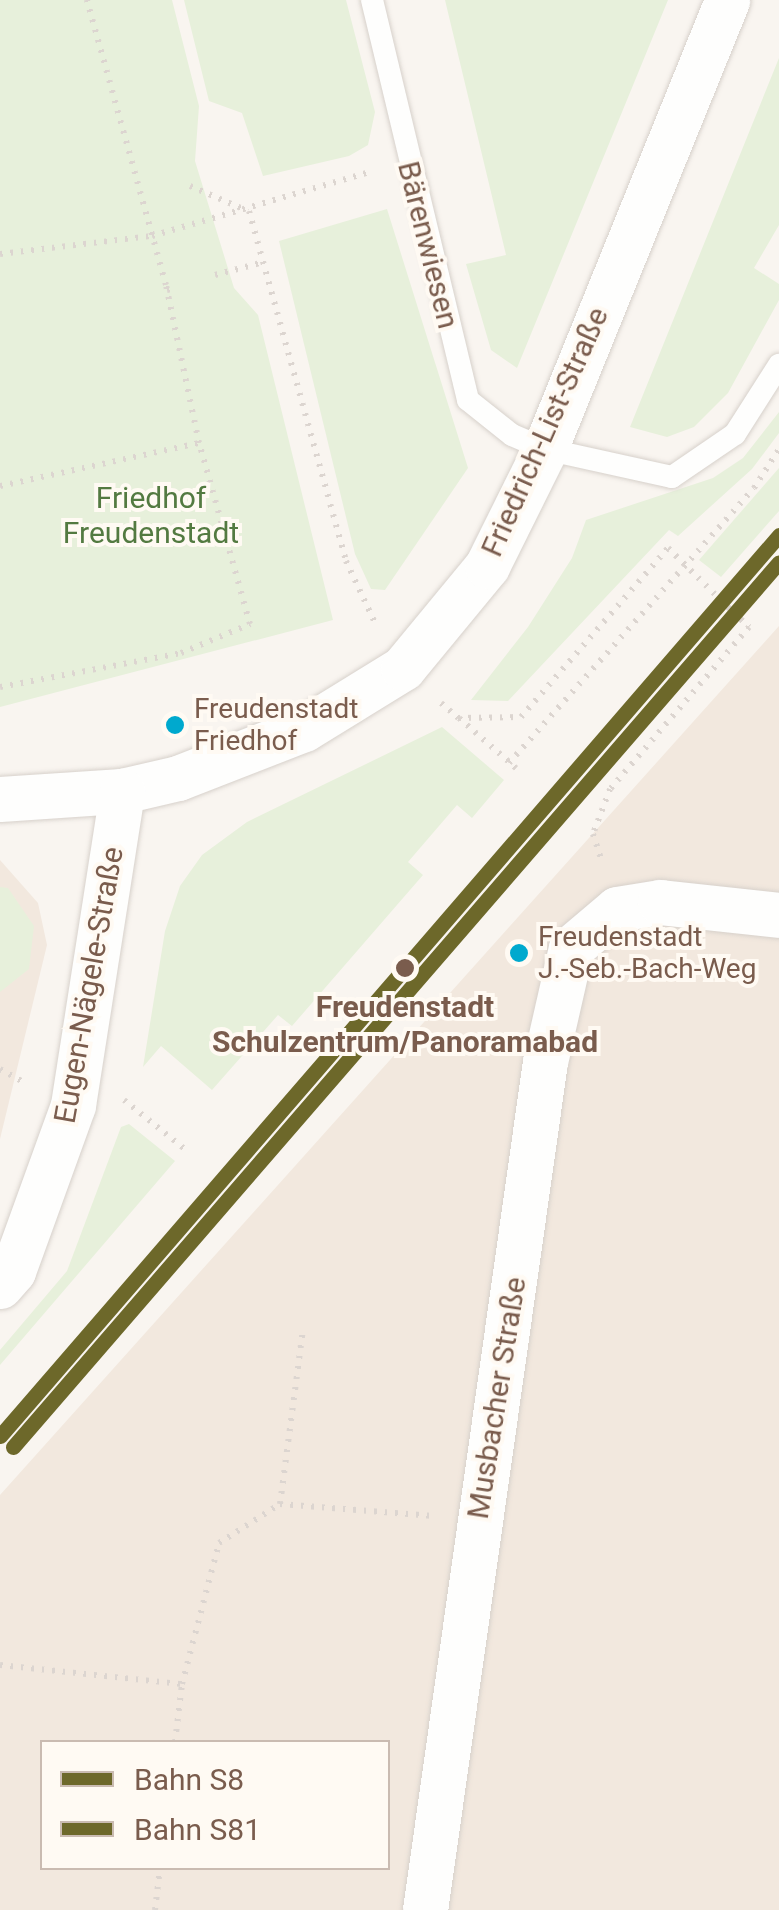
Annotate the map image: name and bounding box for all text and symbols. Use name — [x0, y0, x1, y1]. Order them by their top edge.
street label: Bärenwiesen — [390, 158, 466, 332]
street label: Friedrich-List-Straße — [474, 302, 616, 562]
park label: Friedhof Freudenstadt — [63, 480, 239, 550]
place label: Freudenstadt Friedhof — [194, 692, 359, 758]
marker: Freudenstadt Friedhof — [165, 715, 185, 735]
street label: Eugen-Nägele-Straße — [47, 844, 131, 1126]
place label: Freudenstadt J.-Seb.-Bach-Weg — [538, 920, 756, 986]
marker: Freudenstadt J.-Seb.-Bach-Weg — [509, 943, 529, 963]
marker: Freudenstadt Schulzentrum/Panoramabad — [389, 952, 421, 984]
place label: Freudenstadt Schulzentrum/Panoramabad — [212, 989, 598, 1060]
street label: Musbacher Straße — [460, 1274, 534, 1522]
legend — [40, 1740, 390, 1870]
text: Bahn S8 — [134, 1762, 244, 1797]
text: Bahn S81 — [134, 1812, 261, 1847]

